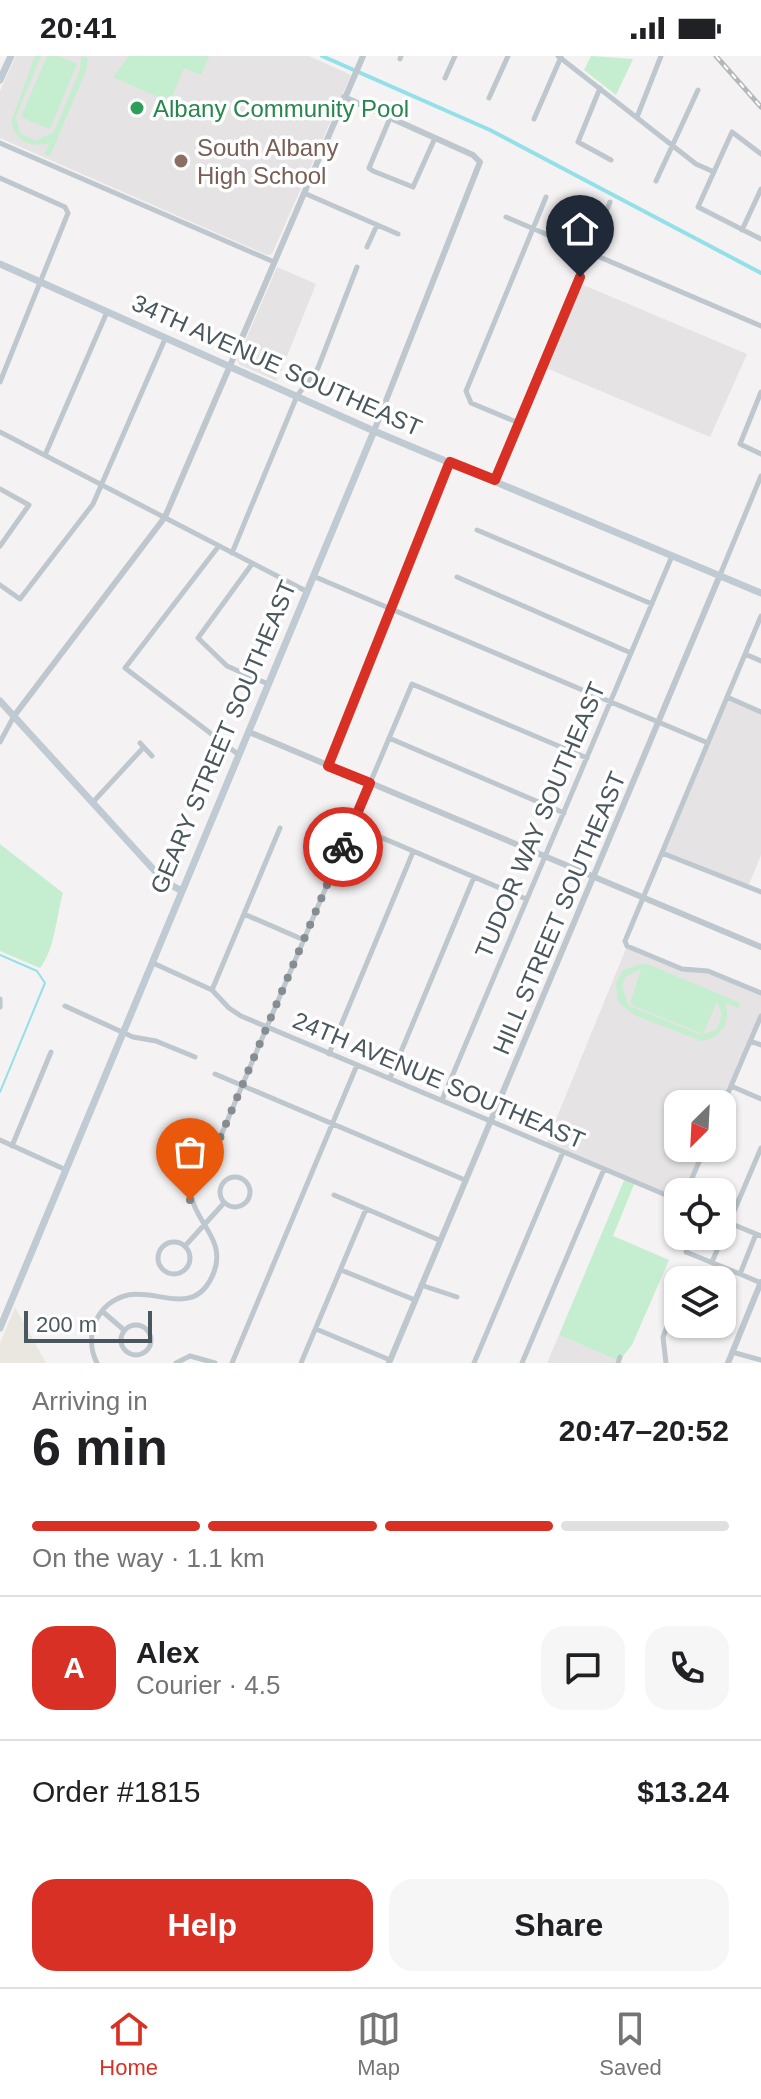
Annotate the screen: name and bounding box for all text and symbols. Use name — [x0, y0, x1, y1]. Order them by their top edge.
text: 20:41 — [40, 11, 117, 44]
place label: Albany Community Pool — [153, 95, 409, 122]
marker: Albany Community Pool — [128, 99, 146, 117]
place label: South Albany High School — [197, 134, 338, 189]
marker: South Albany High School — [172, 152, 190, 170]
pin — [546, 195, 614, 277]
icon: home — [558, 207, 602, 251]
street label: 34TH AVENUE SOUTHEAST — [128, 289, 426, 441]
street label: GEARY STREET SOUTHEAST — [145, 576, 301, 898]
street label: TUDOR WAY SOUTHEAST — [470, 678, 611, 962]
street label: HILL STREET SOUTHEAST — [487, 767, 631, 1058]
courier — [303, 807, 383, 887]
icon: bike — [321, 825, 365, 869]
street label: 24TH AVENUE SOUTHEAST — [289, 1006, 589, 1154]
north arrow — [664, 1090, 736, 1162]
map controls — [664, 1090, 736, 1338]
pin — [156, 1118, 224, 1200]
icon: bag — [168, 1130, 212, 1174]
button: locate — [664, 1178, 736, 1250]
button: layers — [664, 1266, 736, 1338]
scale bar — [24, 1307, 152, 1343]
text: 200 m — [36, 1312, 97, 1337]
text: Arriving in — [32, 1386, 148, 1416]
text: 20:47–20:52 — [559, 1414, 729, 1447]
text: 6 min — [32, 1418, 168, 1476]
text: On the way · 1.1 km — [32, 1543, 265, 1573]
button: chat — [541, 1626, 625, 1710]
button: phone — [645, 1626, 729, 1710]
text: Alex — [136, 1636, 199, 1669]
text: A — [63, 1651, 85, 1684]
text: Courier · 4.5 — [136, 1670, 281, 1700]
text: Order #1815 — [32, 1775, 200, 1808]
text: $13.24 — [637, 1775, 729, 1808]
button: Help — [32, 1879, 373, 1971]
button: Share — [389, 1879, 729, 1971]
tab: Home — [99, 2007, 158, 2081]
tab: Map — [357, 2007, 401, 2081]
tab: Saved — [599, 2007, 662, 2081]

